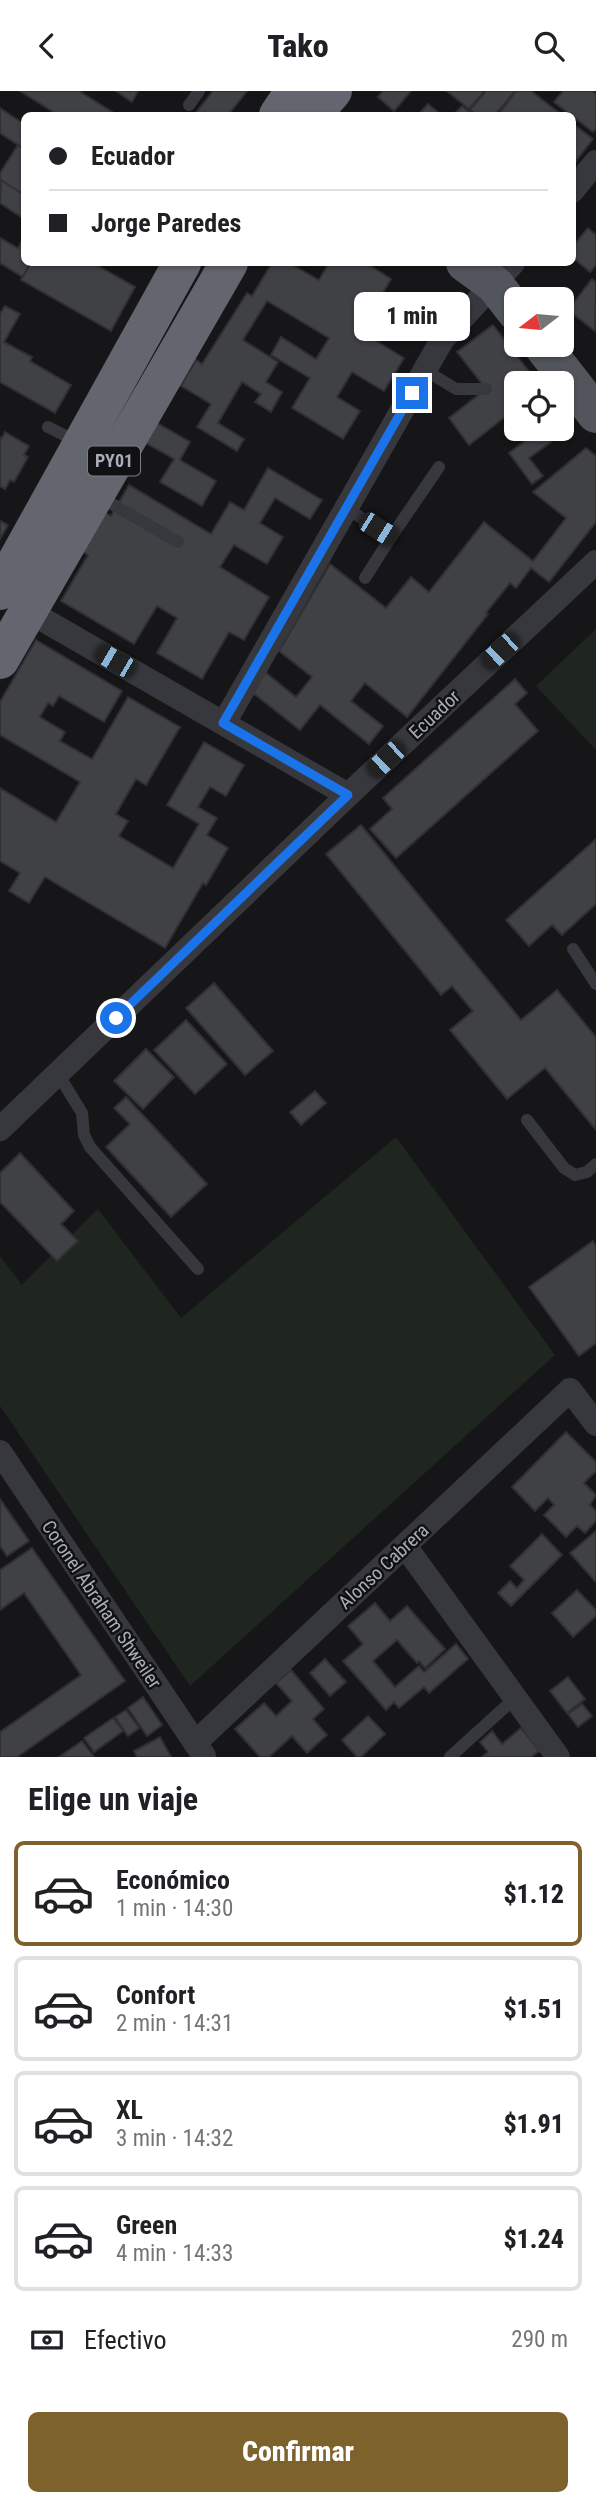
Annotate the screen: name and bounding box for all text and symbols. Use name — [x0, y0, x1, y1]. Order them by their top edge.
icon: back — [28, 27, 66, 65]
text: Tako — [267, 27, 329, 65]
icon: search — [530, 27, 568, 65]
text: Ecuador — [91, 141, 175, 171]
text: Jorge Paredes — [91, 208, 241, 238]
north arrow — [504, 287, 574, 357]
map controls — [504, 287, 574, 441]
callout: 1 min — [354, 292, 470, 341]
text: 1 min — [386, 303, 438, 330]
button: locate — [504, 371, 574, 441]
route end — [396, 377, 428, 409]
road number: PY01 — [88, 447, 140, 475]
car — [355, 509, 402, 549]
car — [478, 629, 523, 673]
car — [92, 641, 139, 681]
street label: Ecuador — [404, 685, 465, 744]
car — [364, 737, 409, 781]
route start — [100, 1002, 132, 1034]
street label: Coronel Abraham Shweiler — [37, 1516, 167, 1693]
street label: Alonso Cabrera — [333, 1519, 433, 1614]
text: Elige un viaje — [28, 1780, 198, 1818]
icon: car — [32, 1862, 95, 1925]
text: Económico — [116, 1865, 230, 1895]
text: $1.12 — [503, 1879, 564, 1909]
text: 1 min · 14:30 — [116, 1895, 233, 1922]
icon: car — [32, 1977, 95, 2040]
text: Confort — [116, 1980, 195, 2010]
text: $1.51 — [503, 1994, 564, 2024]
text: 2 min · 14:31 — [116, 2010, 233, 2037]
icon: car — [32, 2092, 95, 2155]
text: XL — [116, 2095, 143, 2125]
text: $1.91 — [503, 2109, 564, 2139]
text: 3 min · 14:32 — [116, 2125, 233, 2152]
icon: car — [32, 2207, 95, 2270]
text: Green — [116, 2210, 177, 2240]
text: $1.24 — [503, 2224, 564, 2254]
text: 4 min · 14:33 — [116, 2240, 233, 2267]
icon: cash — [28, 2321, 66, 2359]
text: Efectivo — [84, 2325, 166, 2355]
text: 290 m — [511, 2326, 568, 2353]
button: Confirmar — [28, 2412, 568, 2492]

